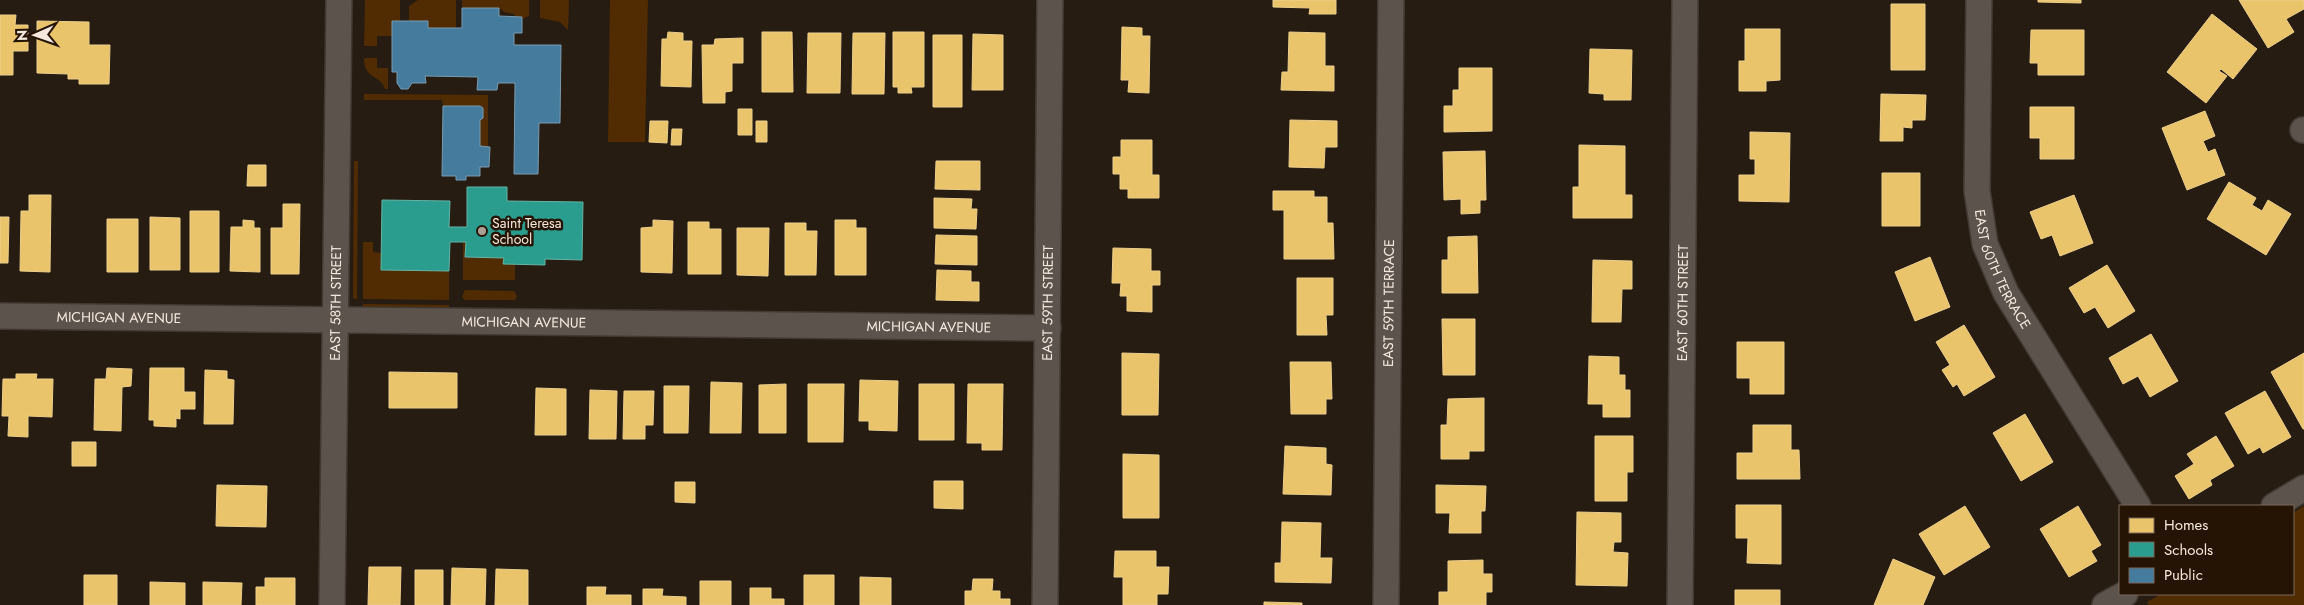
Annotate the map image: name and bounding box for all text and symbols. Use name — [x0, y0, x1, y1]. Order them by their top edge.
north arrow — [10, 10, 60, 60]
text: N — [12, 30, 32, 41]
street label: EAST 60TH TERRACE — [1970, 208, 2036, 333]
place label: Saint Teresa School — [492, 213, 561, 249]
marker: Saint Teresa School — [476, 225, 488, 237]
street label: EAST 59TH TERRACE — [1378, 239, 1399, 367]
street label: EAST 60TH STREET — [1672, 244, 1693, 361]
street label: EAST 58TH STREET — [325, 245, 346, 361]
street label: EAST 59TH STREET — [1037, 245, 1058, 361]
street label: MICHIGAN AVENUE — [57, 307, 181, 328]
street label: MICHIGAN AVENUE — [462, 311, 586, 333]
street label: MICHIGAN AVENUE — [866, 316, 991, 337]
legend — [2119, 505, 2294, 595]
text: Homes — [2164, 514, 2208, 536]
text: Schools — [2164, 539, 2213, 561]
text: Public — [2164, 564, 2203, 586]

